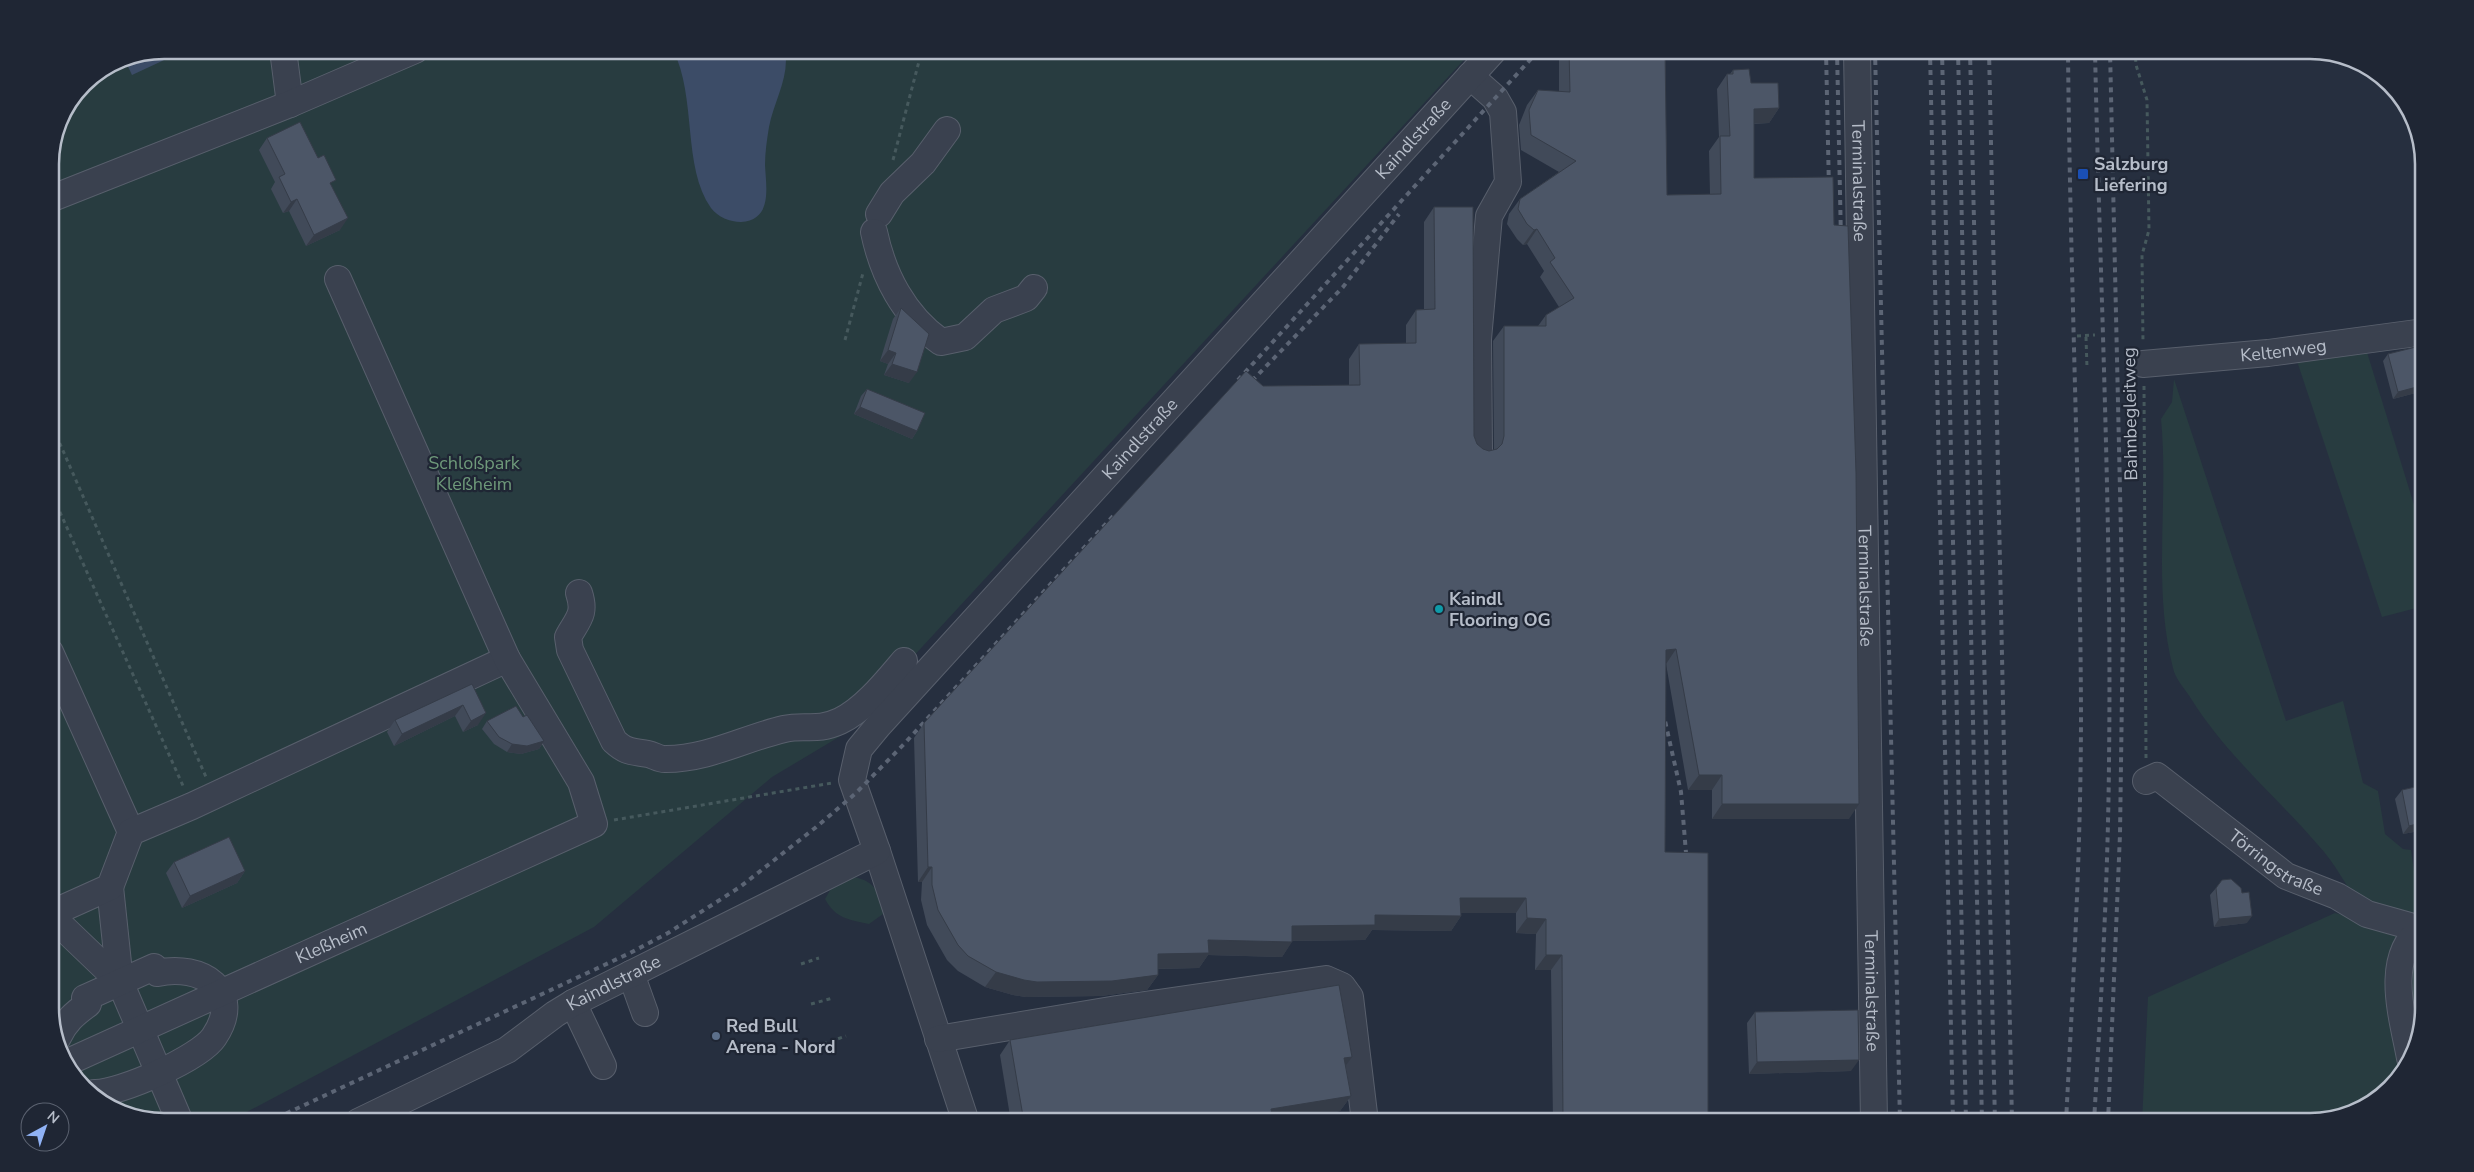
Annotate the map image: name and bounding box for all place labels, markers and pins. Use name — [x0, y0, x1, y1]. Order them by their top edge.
place label: Salzburg Liefering — [2094, 152, 2168, 197]
marker: Salzburg Liefering — [2076, 167, 2090, 181]
place label: Kaindl Flooring OG — [1449, 587, 1551, 632]
marker: Kaindl Flooring OG — [1433, 603, 1445, 615]
place label: Red Bull Arena - Nord — [726, 1014, 836, 1059]
marker: Red Bull Arena - Nord — [710, 1030, 722, 1042]

